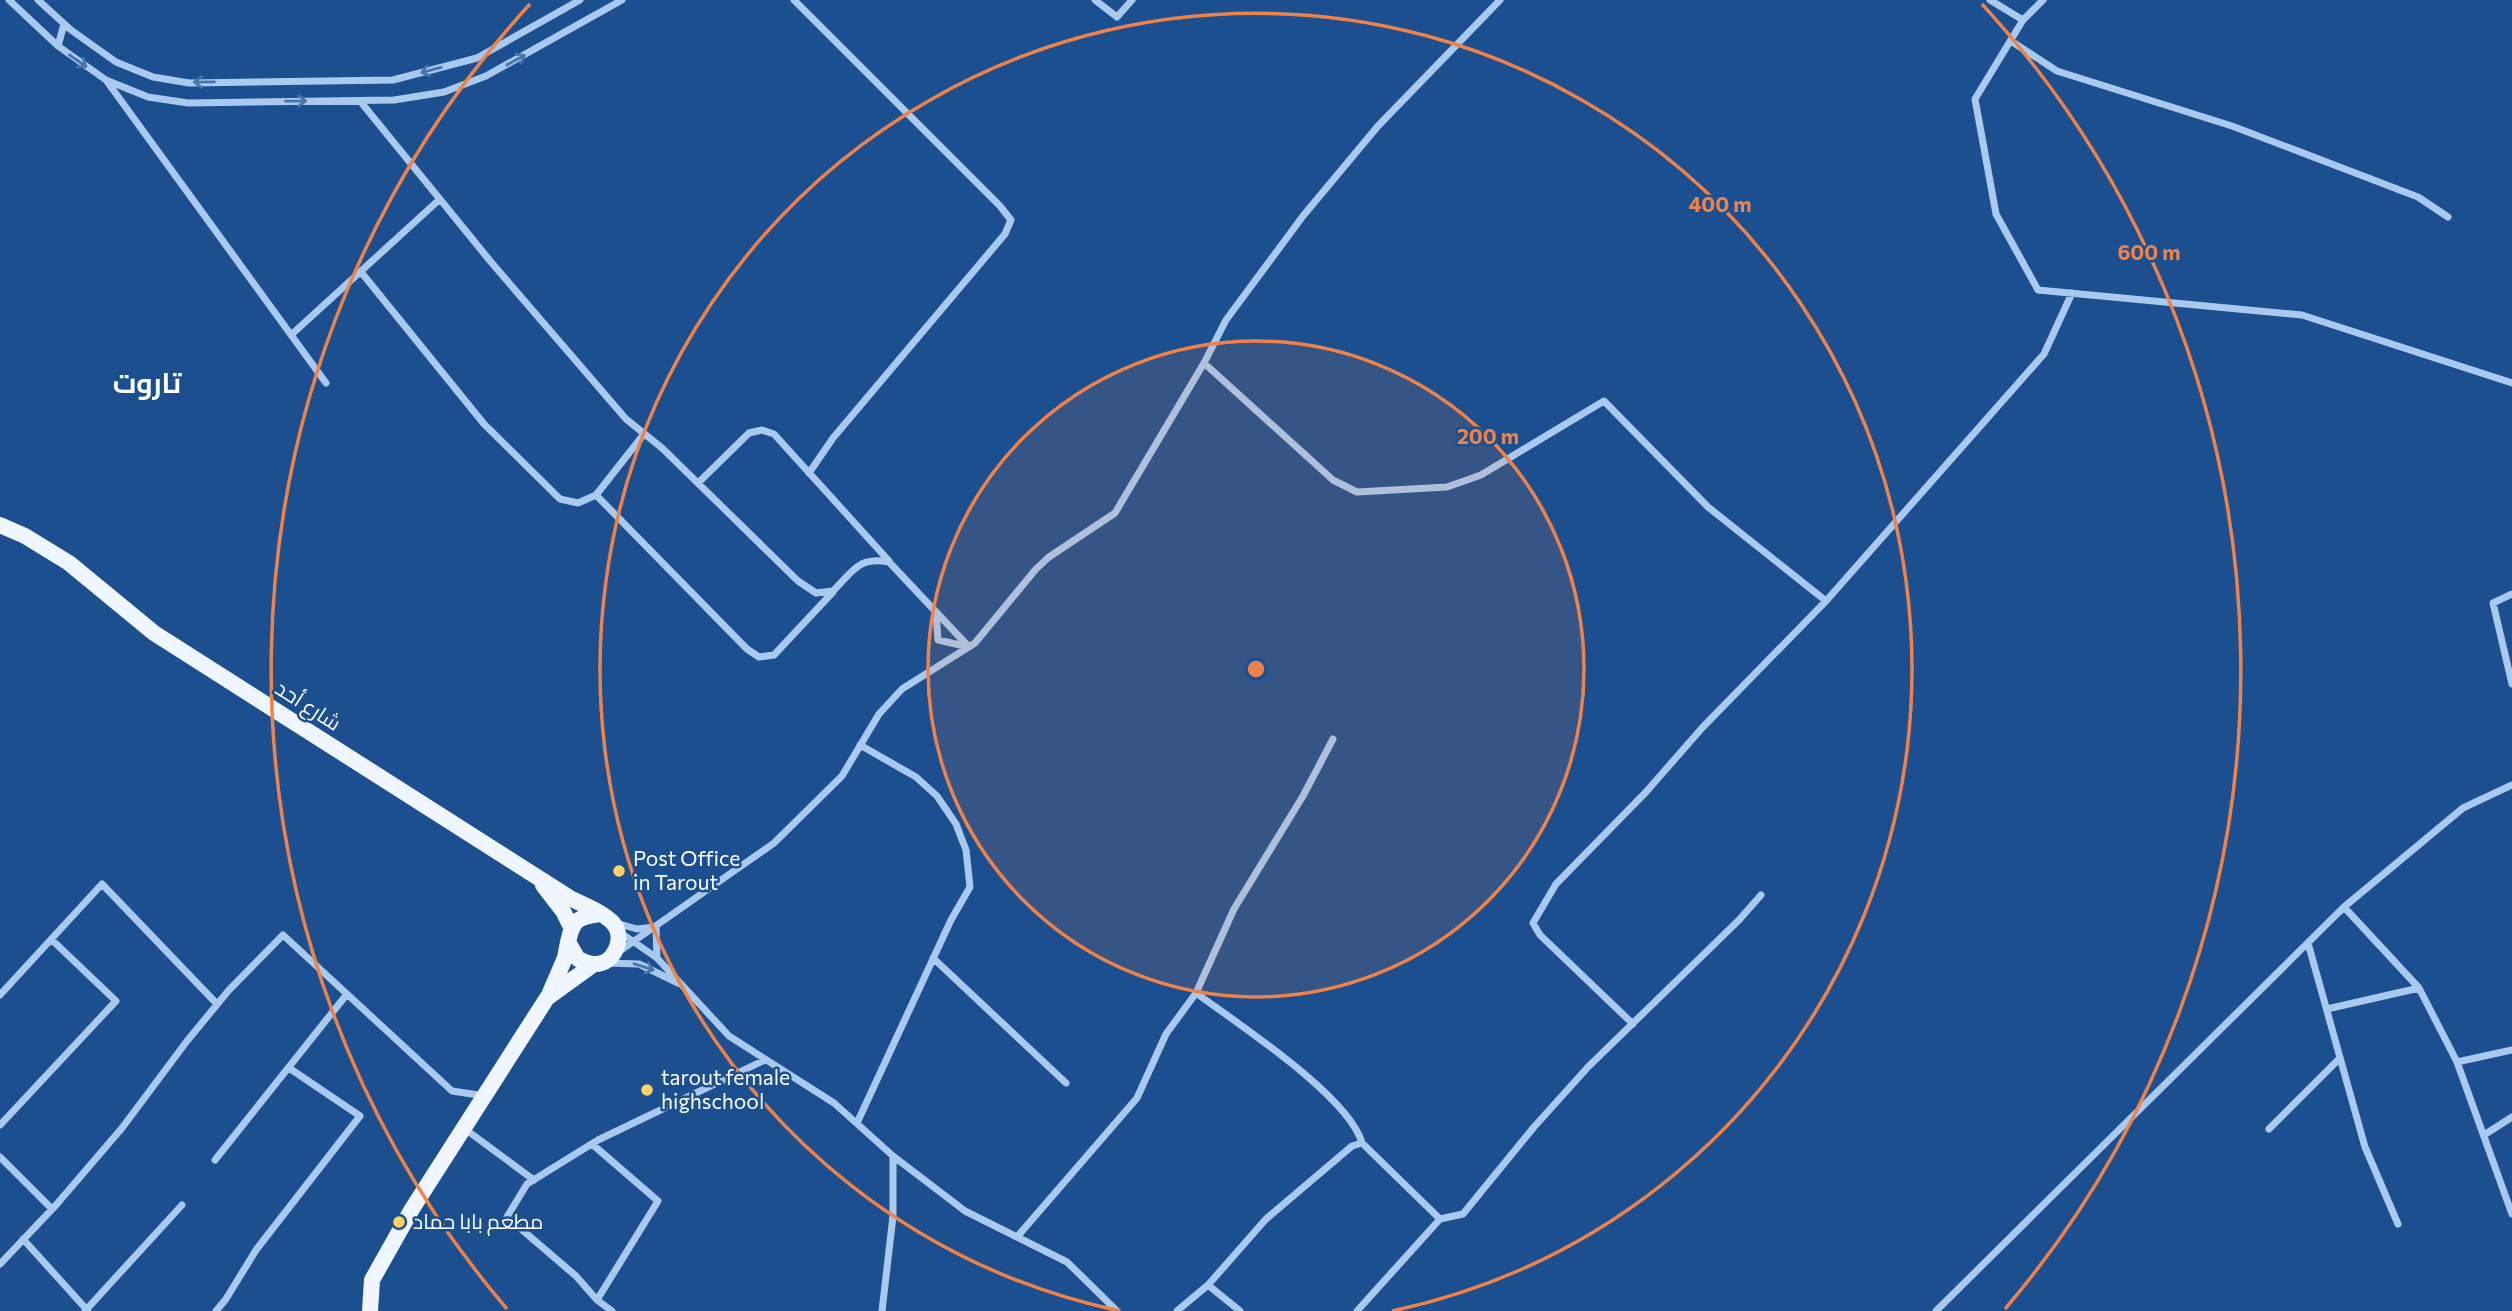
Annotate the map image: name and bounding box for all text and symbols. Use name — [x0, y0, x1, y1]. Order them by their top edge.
one-way arrow — [505, 53, 525, 67]
one-way arrow — [68, 54, 87, 68]
one-way arrow — [420, 64, 442, 77]
one-way arrow — [193, 76, 216, 89]
one-way arrow — [284, 94, 307, 108]
text: 400 m — [1688, 191, 1752, 216]
text: 600 m — [2117, 239, 2181, 264]
district label: تاروت — [113, 365, 182, 400]
text: 200 m — [1457, 423, 1519, 448]
centre of rings — [1244, 657, 1268, 681]
street label: شارع أحد — [270, 674, 346, 738]
place label: Post Office in Tarout — [633, 845, 740, 894]
marker: Post Office in Tarout — [611, 863, 627, 879]
one-way arrow — [632, 962, 654, 974]
place label: tarout female highschool — [661, 1064, 790, 1113]
marker: tarout female highschool — [639, 1082, 655, 1098]
place label: مطعم بابا حماد — [413, 1208, 543, 1236]
marker: مطعم بابا حماد — [391, 1214, 407, 1230]

